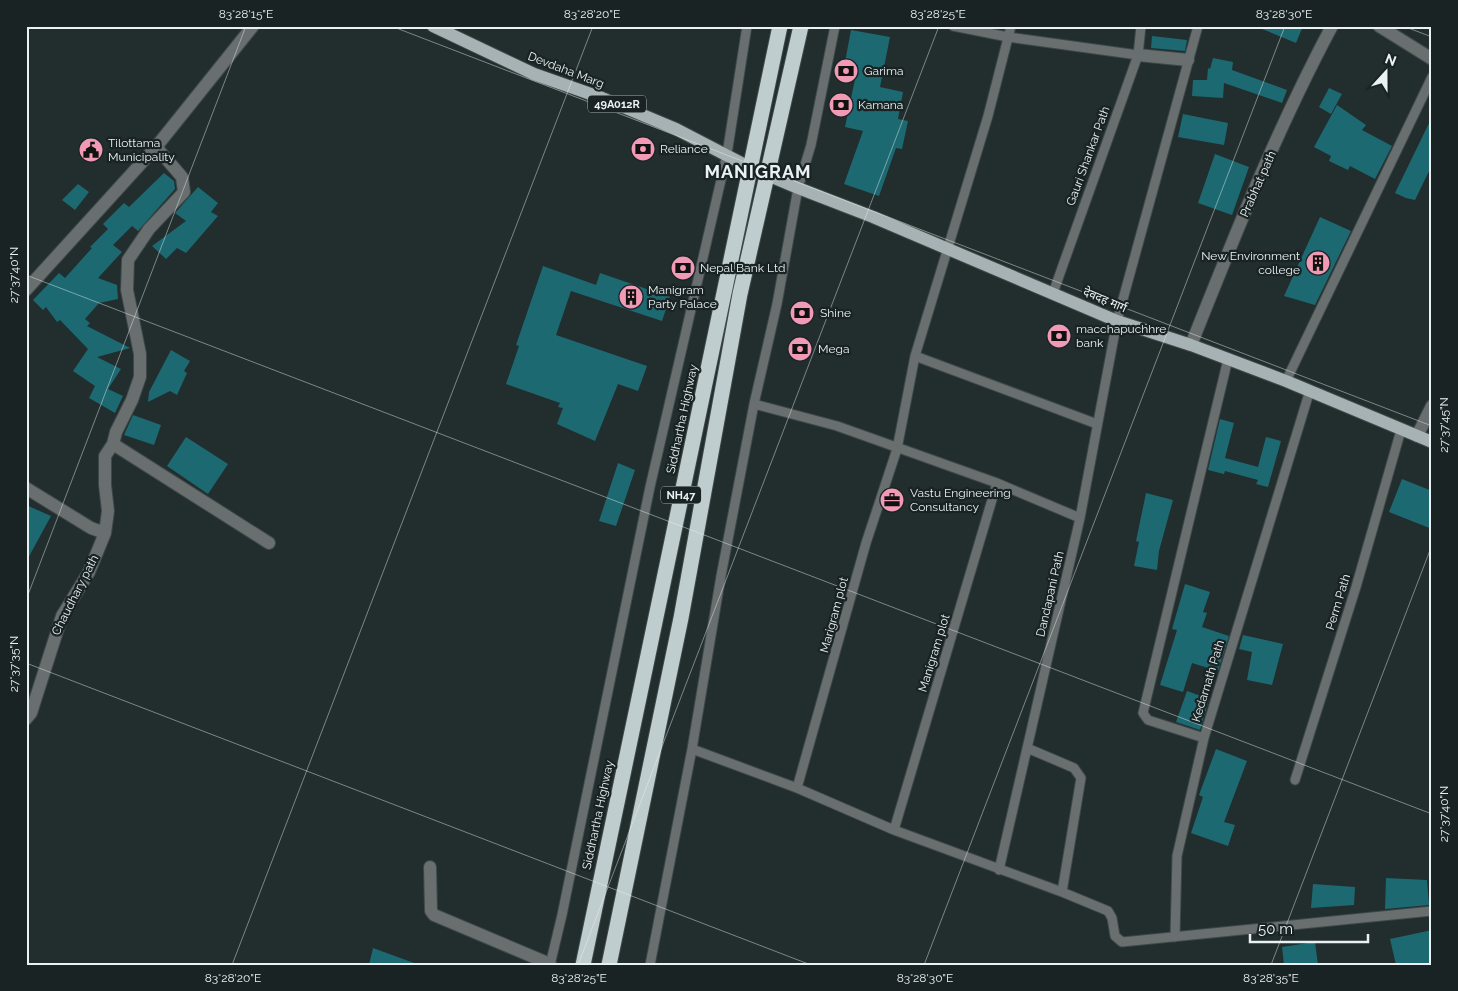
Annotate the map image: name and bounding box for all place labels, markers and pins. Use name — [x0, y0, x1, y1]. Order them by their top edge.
bank icon: Garima — [833, 58, 859, 84]
place label: Garima — [864, 64, 904, 78]
bank icon: Kamana — [828, 92, 854, 118]
place label: Kamana — [858, 98, 903, 112]
place label: Tilottama Municipality — [108, 136, 175, 164]
bank icon: Reliance — [630, 136, 656, 162]
public building icon: Tilottama Municipality — [78, 137, 104, 163]
place label: Reliance — [660, 142, 708, 156]
place label: New Environment college — [1201, 249, 1300, 277]
building icon: New Environment college — [1305, 250, 1331, 276]
bank icon: Nepal Bank Ltd — [670, 255, 696, 281]
place label: Nepal Bank Ltd — [700, 261, 785, 275]
place label: Manigram Party Palace — [648, 283, 717, 311]
building icon: Manigram Party Palace — [618, 284, 644, 310]
bank icon: Shine — [789, 300, 815, 326]
place label: Shine — [820, 306, 851, 320]
place label: macchapuchhre bank — [1076, 322, 1166, 350]
bank icon: macchapuchhre bank — [1046, 323, 1072, 349]
bank icon: Mega — [787, 336, 813, 362]
place label: Mega — [818, 342, 849, 356]
place label: Vastu Engineering Consultancy — [910, 486, 1011, 514]
office icon: Vastu Engineering Consultancy — [879, 487, 905, 513]

